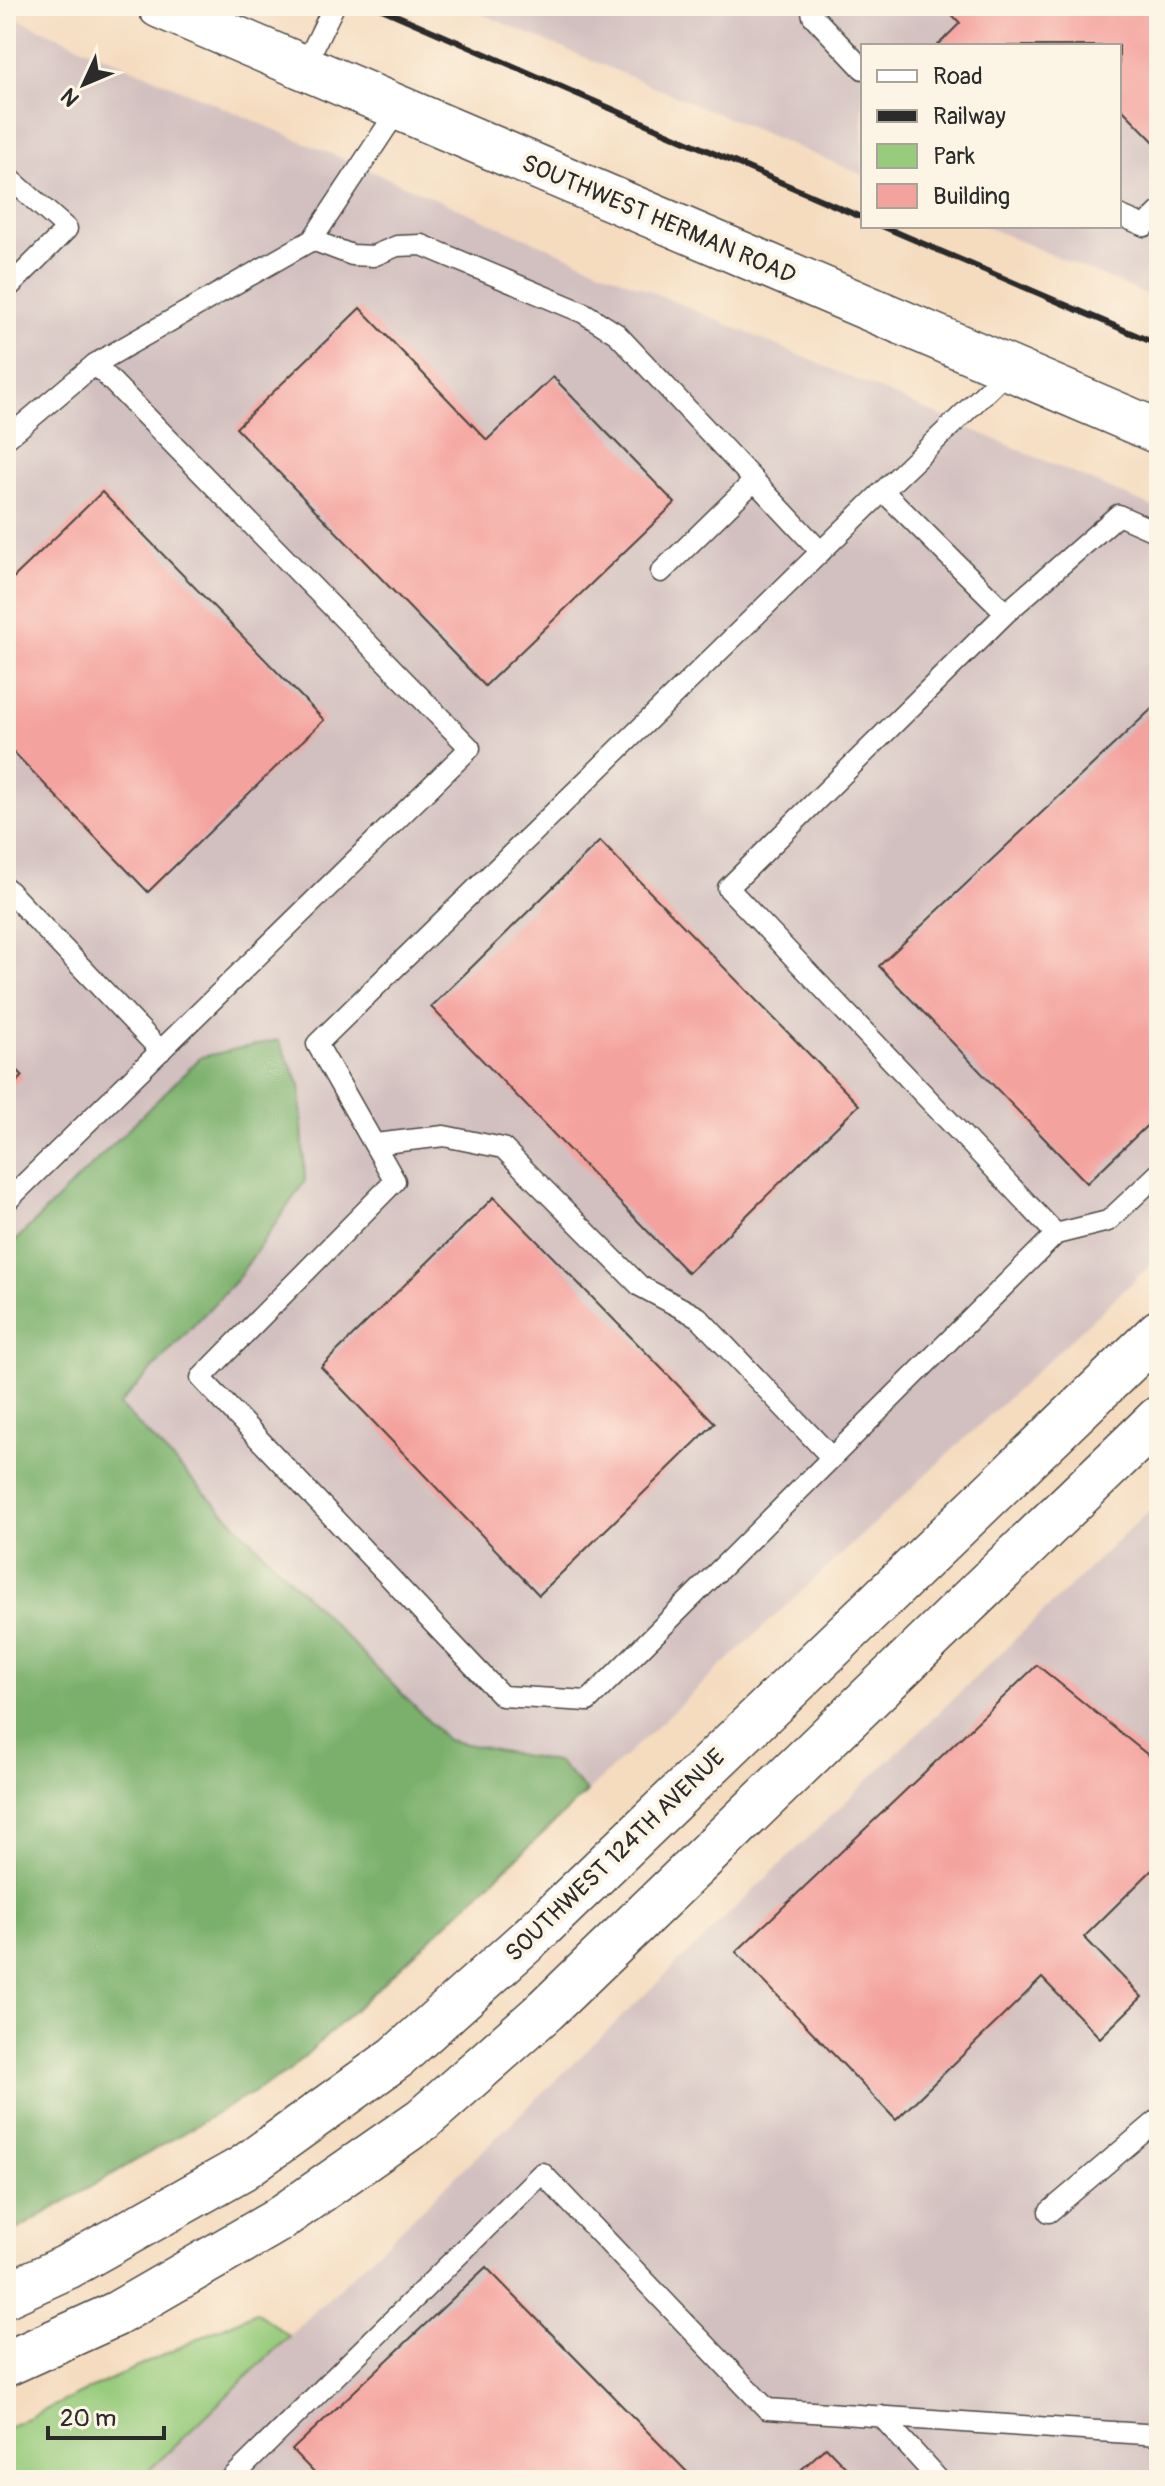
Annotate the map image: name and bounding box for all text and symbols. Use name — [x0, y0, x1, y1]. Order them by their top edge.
north arrow — [44, 44, 124, 124]
legend — [861, 44, 1121, 228]
text: Road — [933, 62, 983, 91]
text: N — [55, 82, 86, 112]
text: Railway — [933, 102, 1006, 131]
text: Park — [933, 142, 975, 171]
street label: SOUTHWEST HERMAN ROAD — [517, 149, 800, 290]
text: Building — [933, 182, 1010, 211]
street label: SOUTHWEST 124TH AVENUE — [500, 1743, 731, 1968]
scale bar — [48, 2390, 164, 2440]
text: 20 m — [60, 2404, 116, 2433]

